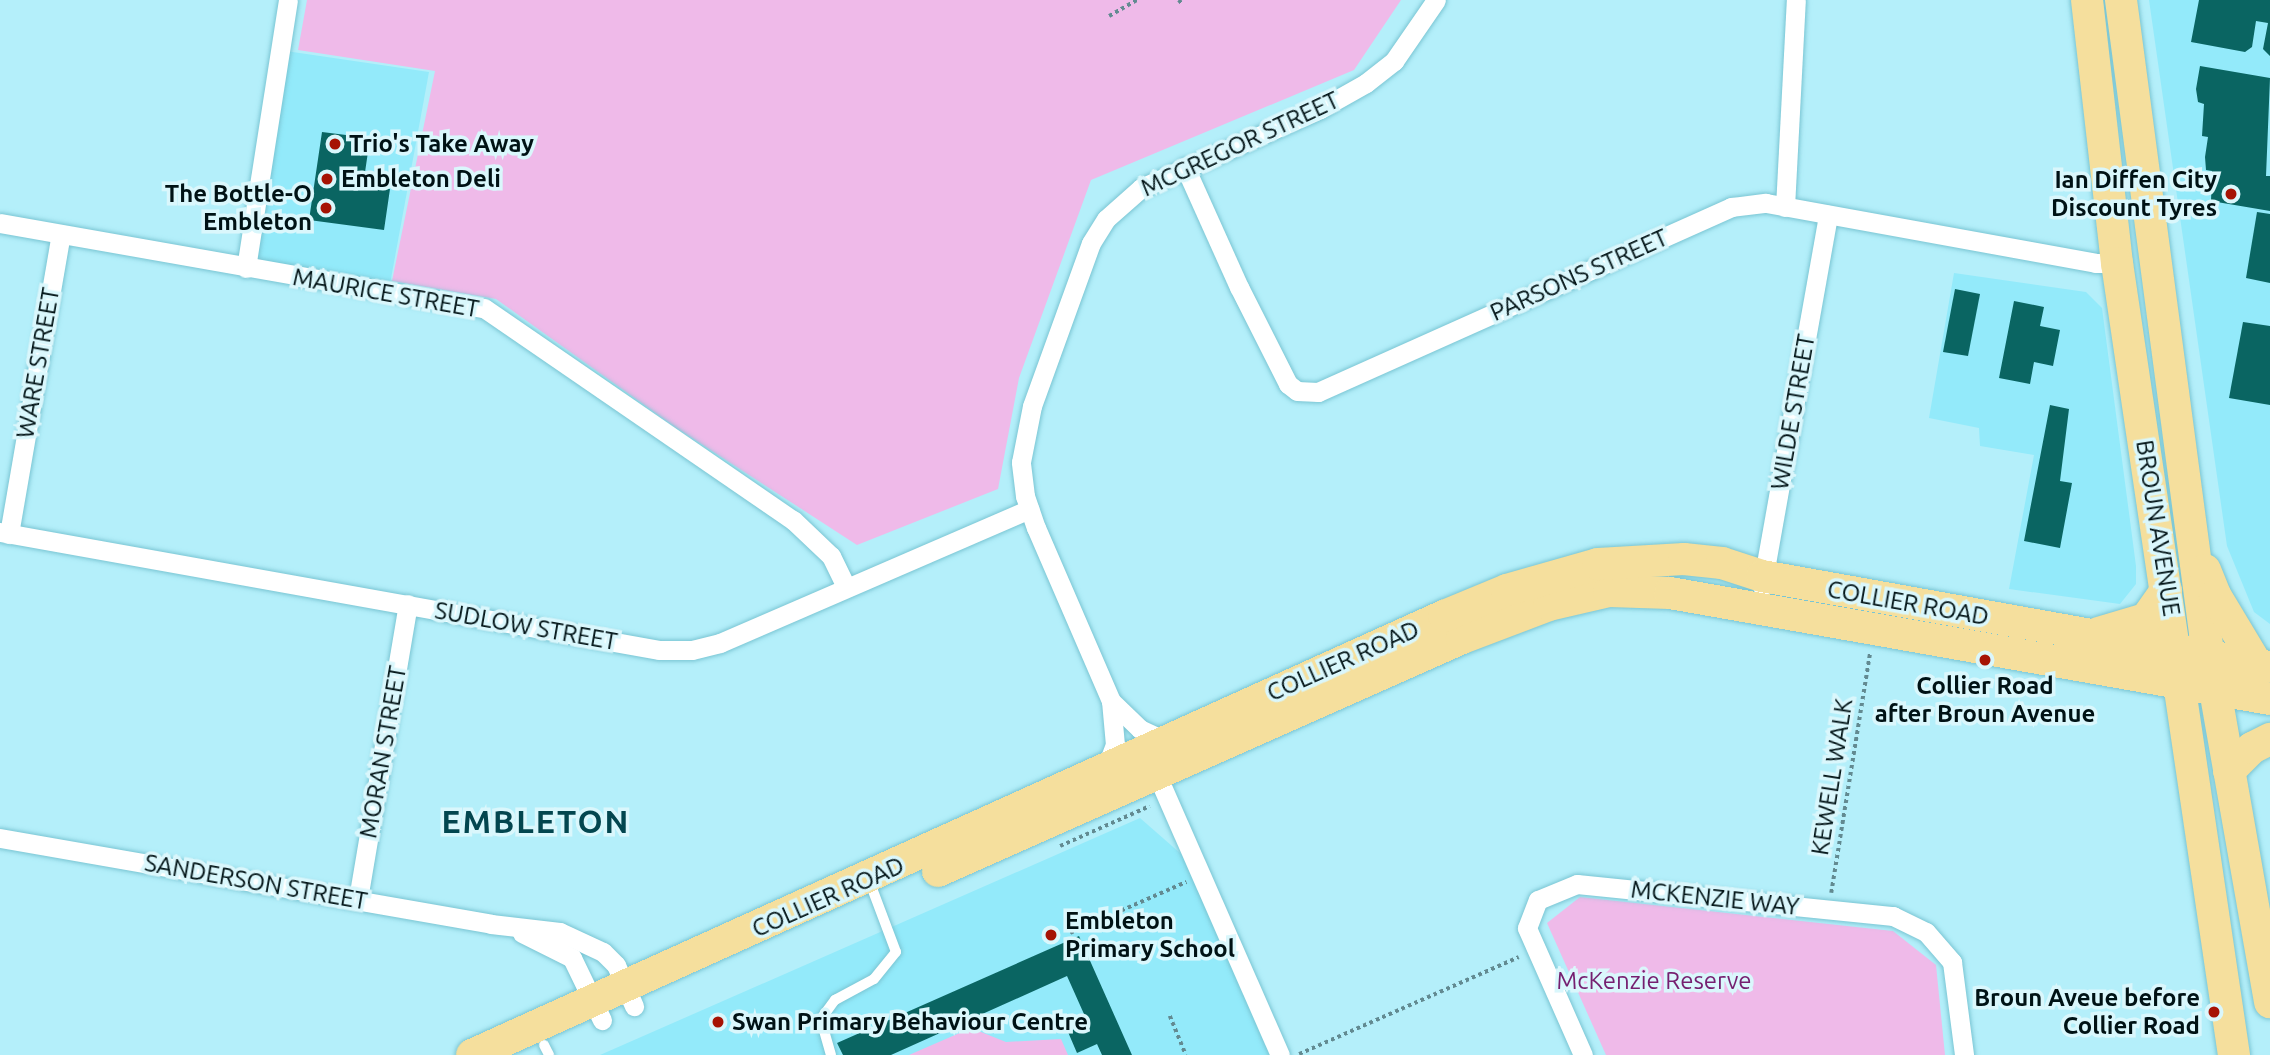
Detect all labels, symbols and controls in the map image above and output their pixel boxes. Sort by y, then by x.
street label: MCGREGOR STREET [1136,85,1344,203]
place label: Trio's Take Away [349,130,534,158]
marker: Trio's Take Away [327,136,343,152]
place label: Embleton Deli [341,165,501,193]
place label: Ian Diffen City Discount Tyres [2051,166,2217,222]
marker: Embleton Deli [319,171,335,187]
place label: The Bottle-O Embleton [165,180,312,236]
marker: Ian Diffen City Discount Tyres [2223,186,2239,202]
marker: The Bottle-O Embleton [318,200,334,216]
street label: PARSONS STREET [1486,223,1672,327]
street label: MAURICE STREET [291,262,481,324]
street label: WARE STREET [11,285,65,441]
street label: WILDE STREET [1765,332,1821,492]
street label: BROUN AVENUE [2130,438,2186,618]
street label: COLLIER ROAD [1825,575,1991,631]
street label: SUDLOW STREET [433,596,619,656]
street label: COLLIER ROAD [1262,615,1424,707]
marker: Collier Road after Broun Avenue [1977,652,1993,668]
street label: MORAN STREET [354,664,412,840]
place label: Collier Road after Broun Avenue [1875,672,2095,728]
street label: KEWELL WALK [1805,697,1859,857]
district label: EMBLETON [443,802,629,840]
street label: SANDERSON STREET [142,848,370,916]
street label: COLLIER ROAD [747,851,909,943]
street label: MCKENZIE WAY [1629,875,1801,921]
place label: Embleton Primary School [1065,907,1235,963]
marker: Embleton Primary School [1043,927,1059,943]
park label: McKenzie Reserve [1556,967,1752,995]
place label: Broun Aveue before Collier Road [1974,984,2200,1040]
marker: Broun Aveue before Collier Road [2206,1004,2222,1020]
place label: Swan Primary Behaviour Centre [732,1008,1088,1036]
marker: Swan Primary Behaviour Centre [710,1014,726,1030]

